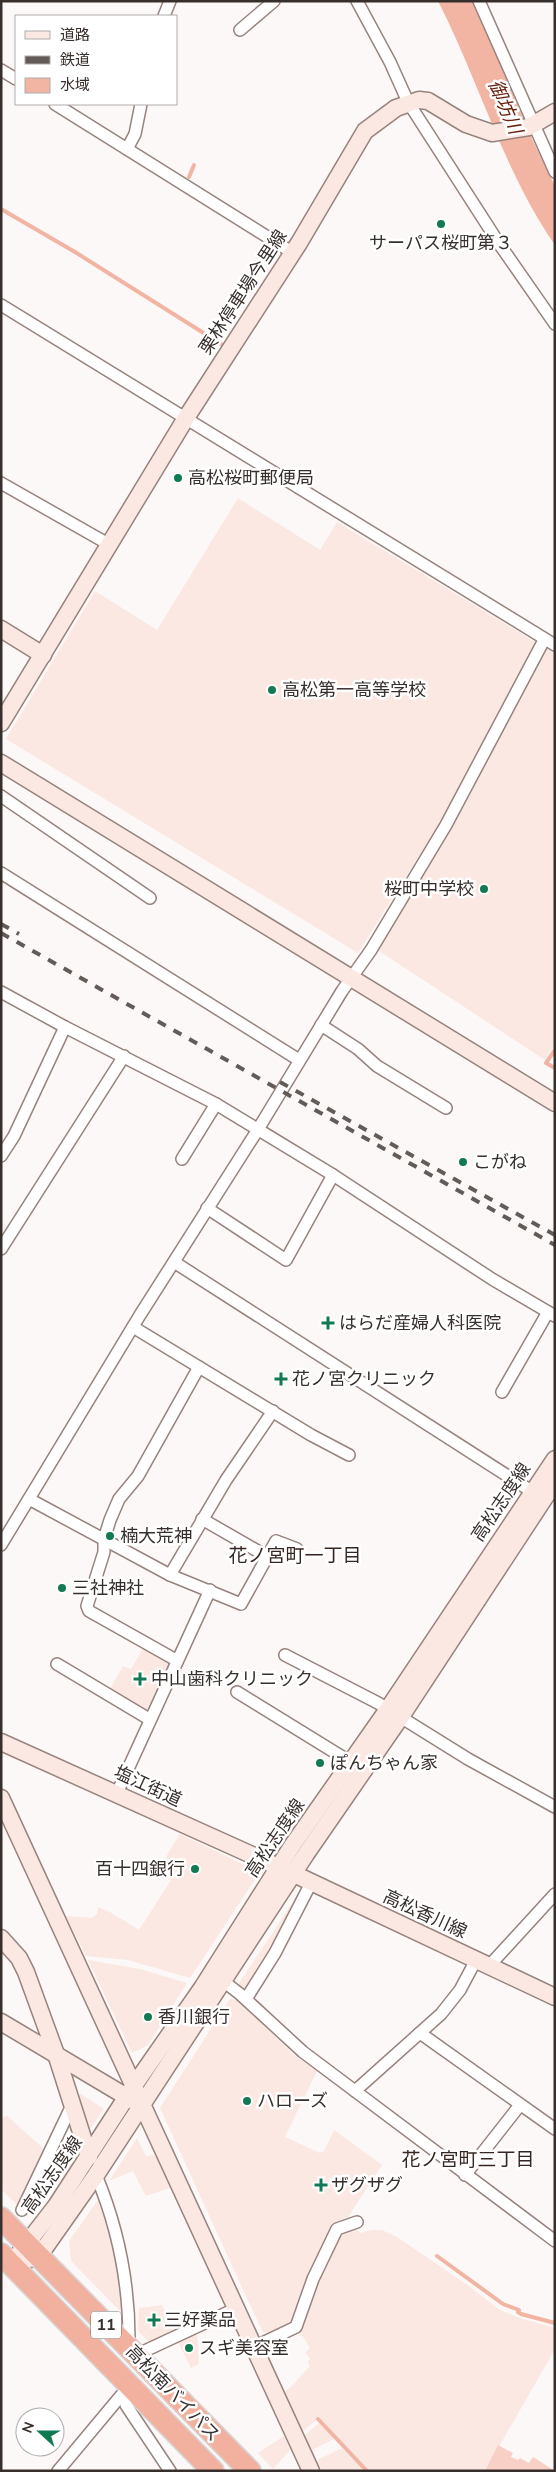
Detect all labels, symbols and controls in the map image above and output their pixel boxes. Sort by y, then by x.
legend [15,15,178,105]
text: 道路 [60,25,90,45]
text: 鉄道 [60,50,90,70]
text: 水域 [60,75,90,95]
water label: 御坊川 [482,76,529,140]
marker: サーパス桜町第３ [435,218,447,230]
street label: 栗林停車場今里線 [194,225,292,359]
place label: サーパス桜町第３ [369,231,513,255]
place label: 高松桜町郵便局 [188,466,314,490]
marker: 高松桜町郵便局 [172,472,184,484]
place label: 高松第一高等学校 [282,678,426,702]
marker: 高松第一高等学校 [266,684,278,696]
place label: 桜町中学校 [384,877,474,901]
marker: 桜町中学校 [478,883,490,895]
place label: こがね [473,1150,527,1174]
marker: こがね [457,1156,469,1168]
place label: はらだ産婦人科医院 [339,1311,501,1335]
marker: はらだ産婦人科医院 [321,1316,335,1330]
place label: 花ノ宮クリニック [292,1367,436,1391]
marker: 花ノ宮クリニック [274,1372,288,1386]
street label: 高松志度線 [466,1458,536,1546]
place label: 楠大荒神 [120,1524,192,1548]
marker: 楠大荒神 [104,1530,116,1542]
district label: 花ノ宮町一丁目 [228,1543,362,1569]
place label: 三社神社 [72,1576,144,1600]
marker: 三社神社 [56,1582,68,1594]
place label: 中山歯科クリニック [151,1667,313,1691]
marker: 中山歯科クリニック [133,1672,147,1686]
place label: ぽんちゃん家 [330,1751,438,1775]
marker: ぽんちゃん家 [314,1757,326,1769]
street label: 塩江街道 [110,1760,186,1812]
street label: 高松志度線 [240,1794,310,1882]
place label: 百十四銀行 [95,1857,185,1881]
marker: 百十四銀行 [189,1863,201,1875]
street label: 高松香川線 [379,1884,471,1944]
place label: 香川銀行 [158,2005,230,2029]
marker: 香川銀行 [142,2011,154,2023]
place label: ハローズ [257,2089,328,2113]
marker: ハローズ [241,2095,253,2107]
street label: 高松志度線 [16,2131,88,2219]
district label: 花ノ宮町三丁目 [401,2147,535,2173]
place label: ザグザグ [331,2173,403,2197]
marker: ザグザグ [315,2179,327,2191]
place label: 三好薬品 [164,2308,236,2332]
road number: 11 [91,2312,121,2338]
marker: 三好薬品 [148,2314,160,2326]
place label: スギ美容室 [199,2336,289,2360]
street label: 高松南バイパス [121,2339,225,2447]
marker: スギ美容室 [183,2342,195,2354]
north arrow [15,2407,65,2457]
text: N [18,2419,39,2436]

